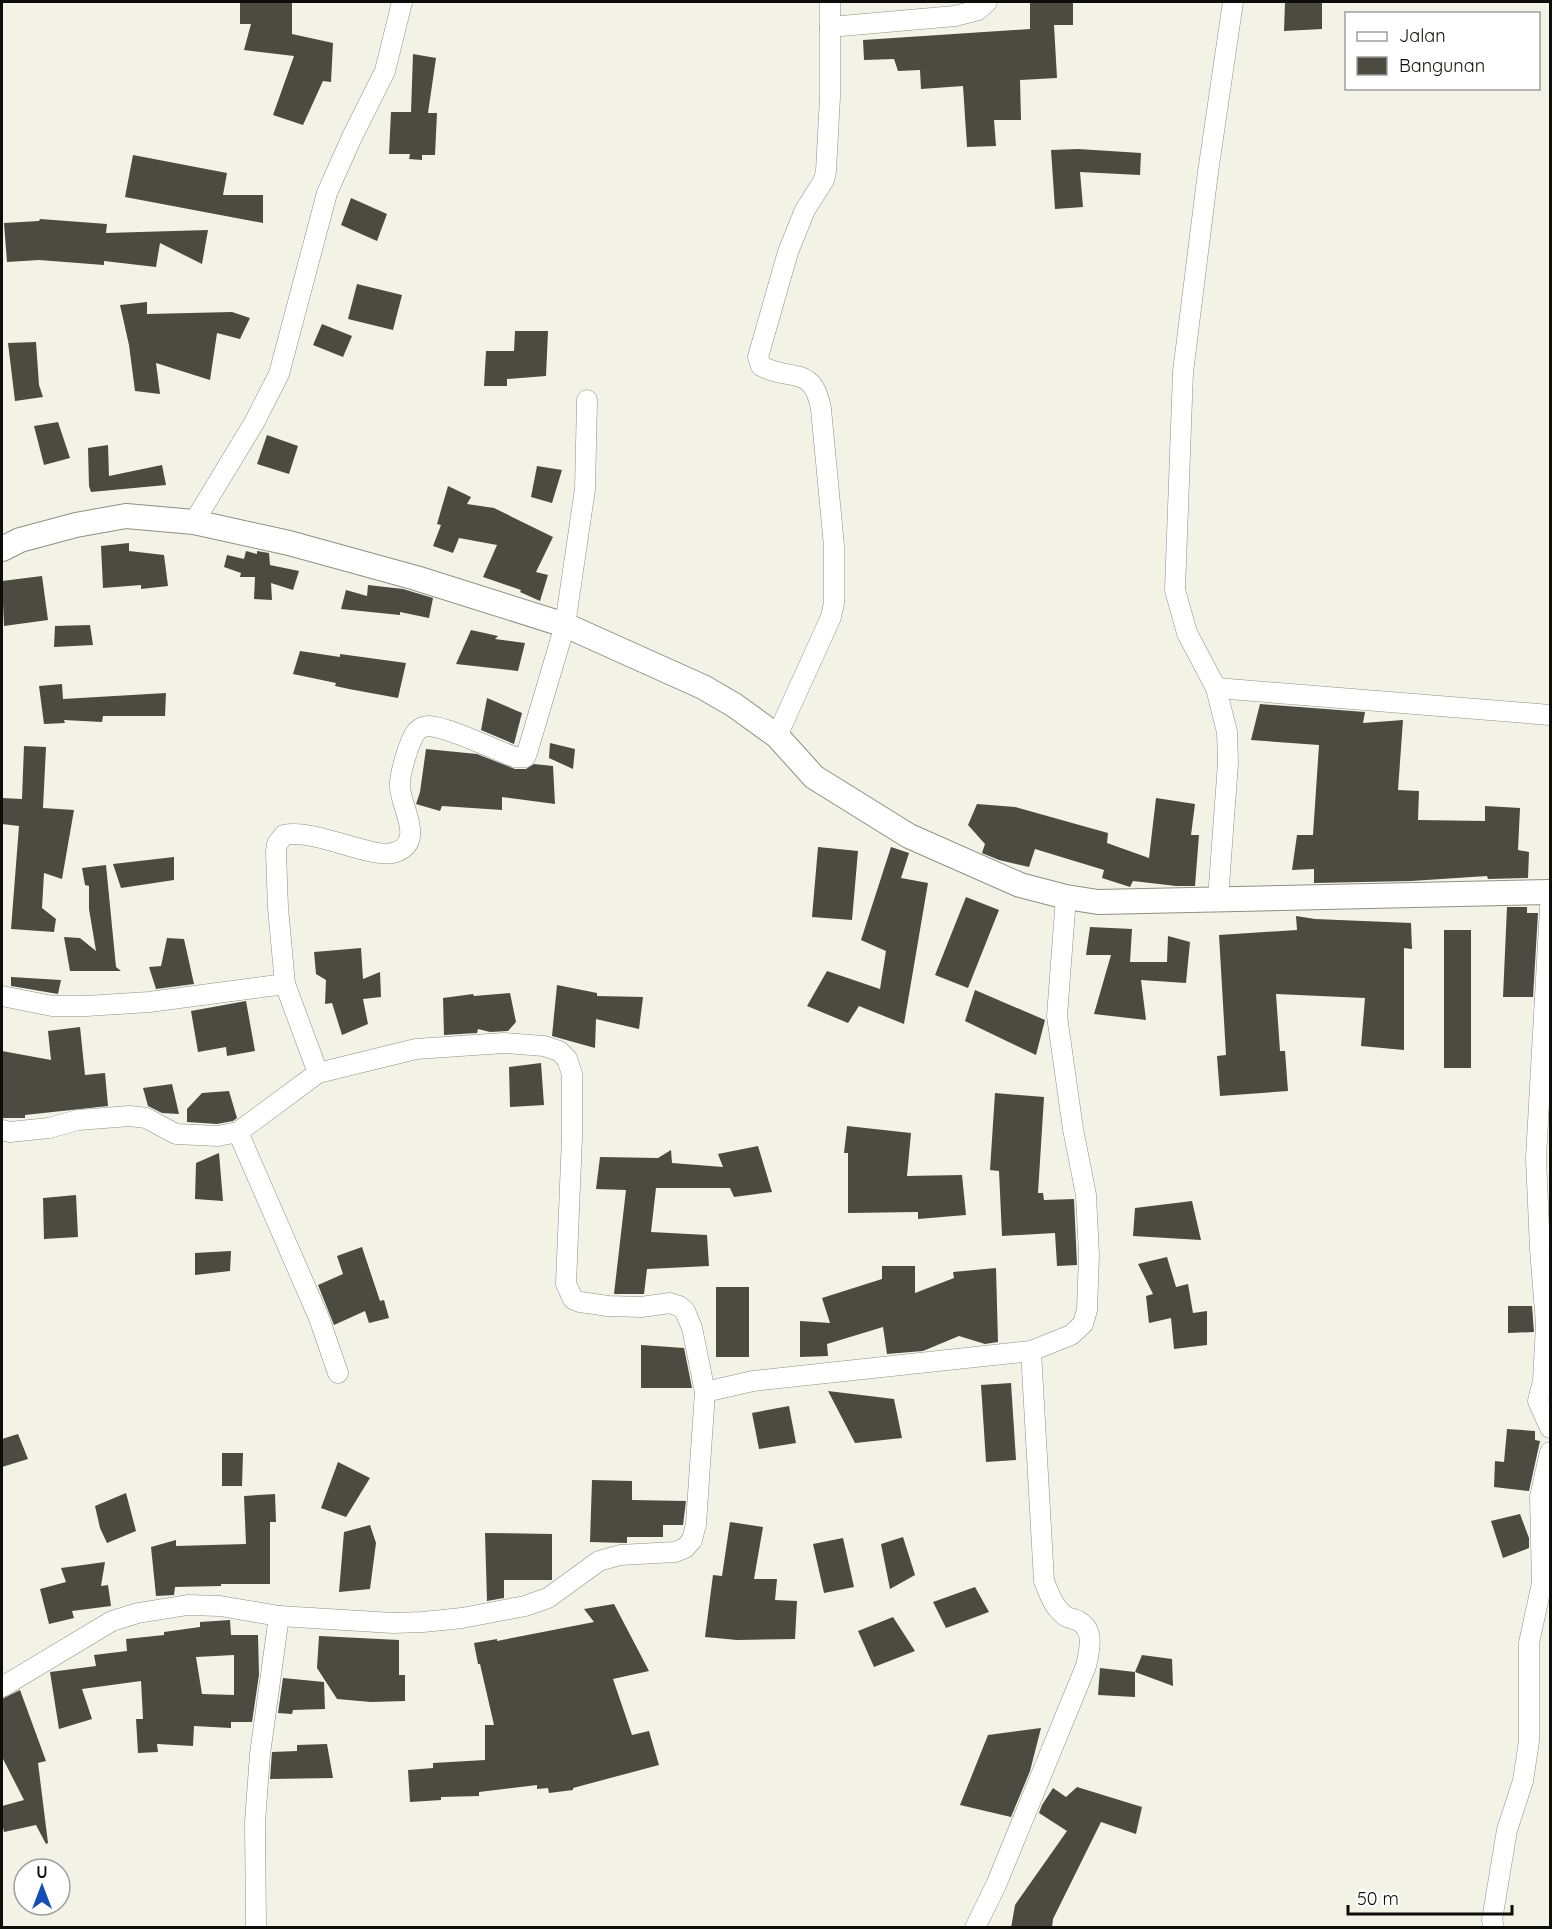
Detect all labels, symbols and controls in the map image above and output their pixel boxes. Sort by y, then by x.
legend [1345,12,1540,90]
text: Jalan [1399,24,1446,47]
text: Bangunan [1399,54,1485,77]
north arrow [12,1857,72,1917]
text: U [36,1862,48,1882]
scale bar [1348,1878,1512,1916]
text: 50 m [1357,1887,1399,1910]

